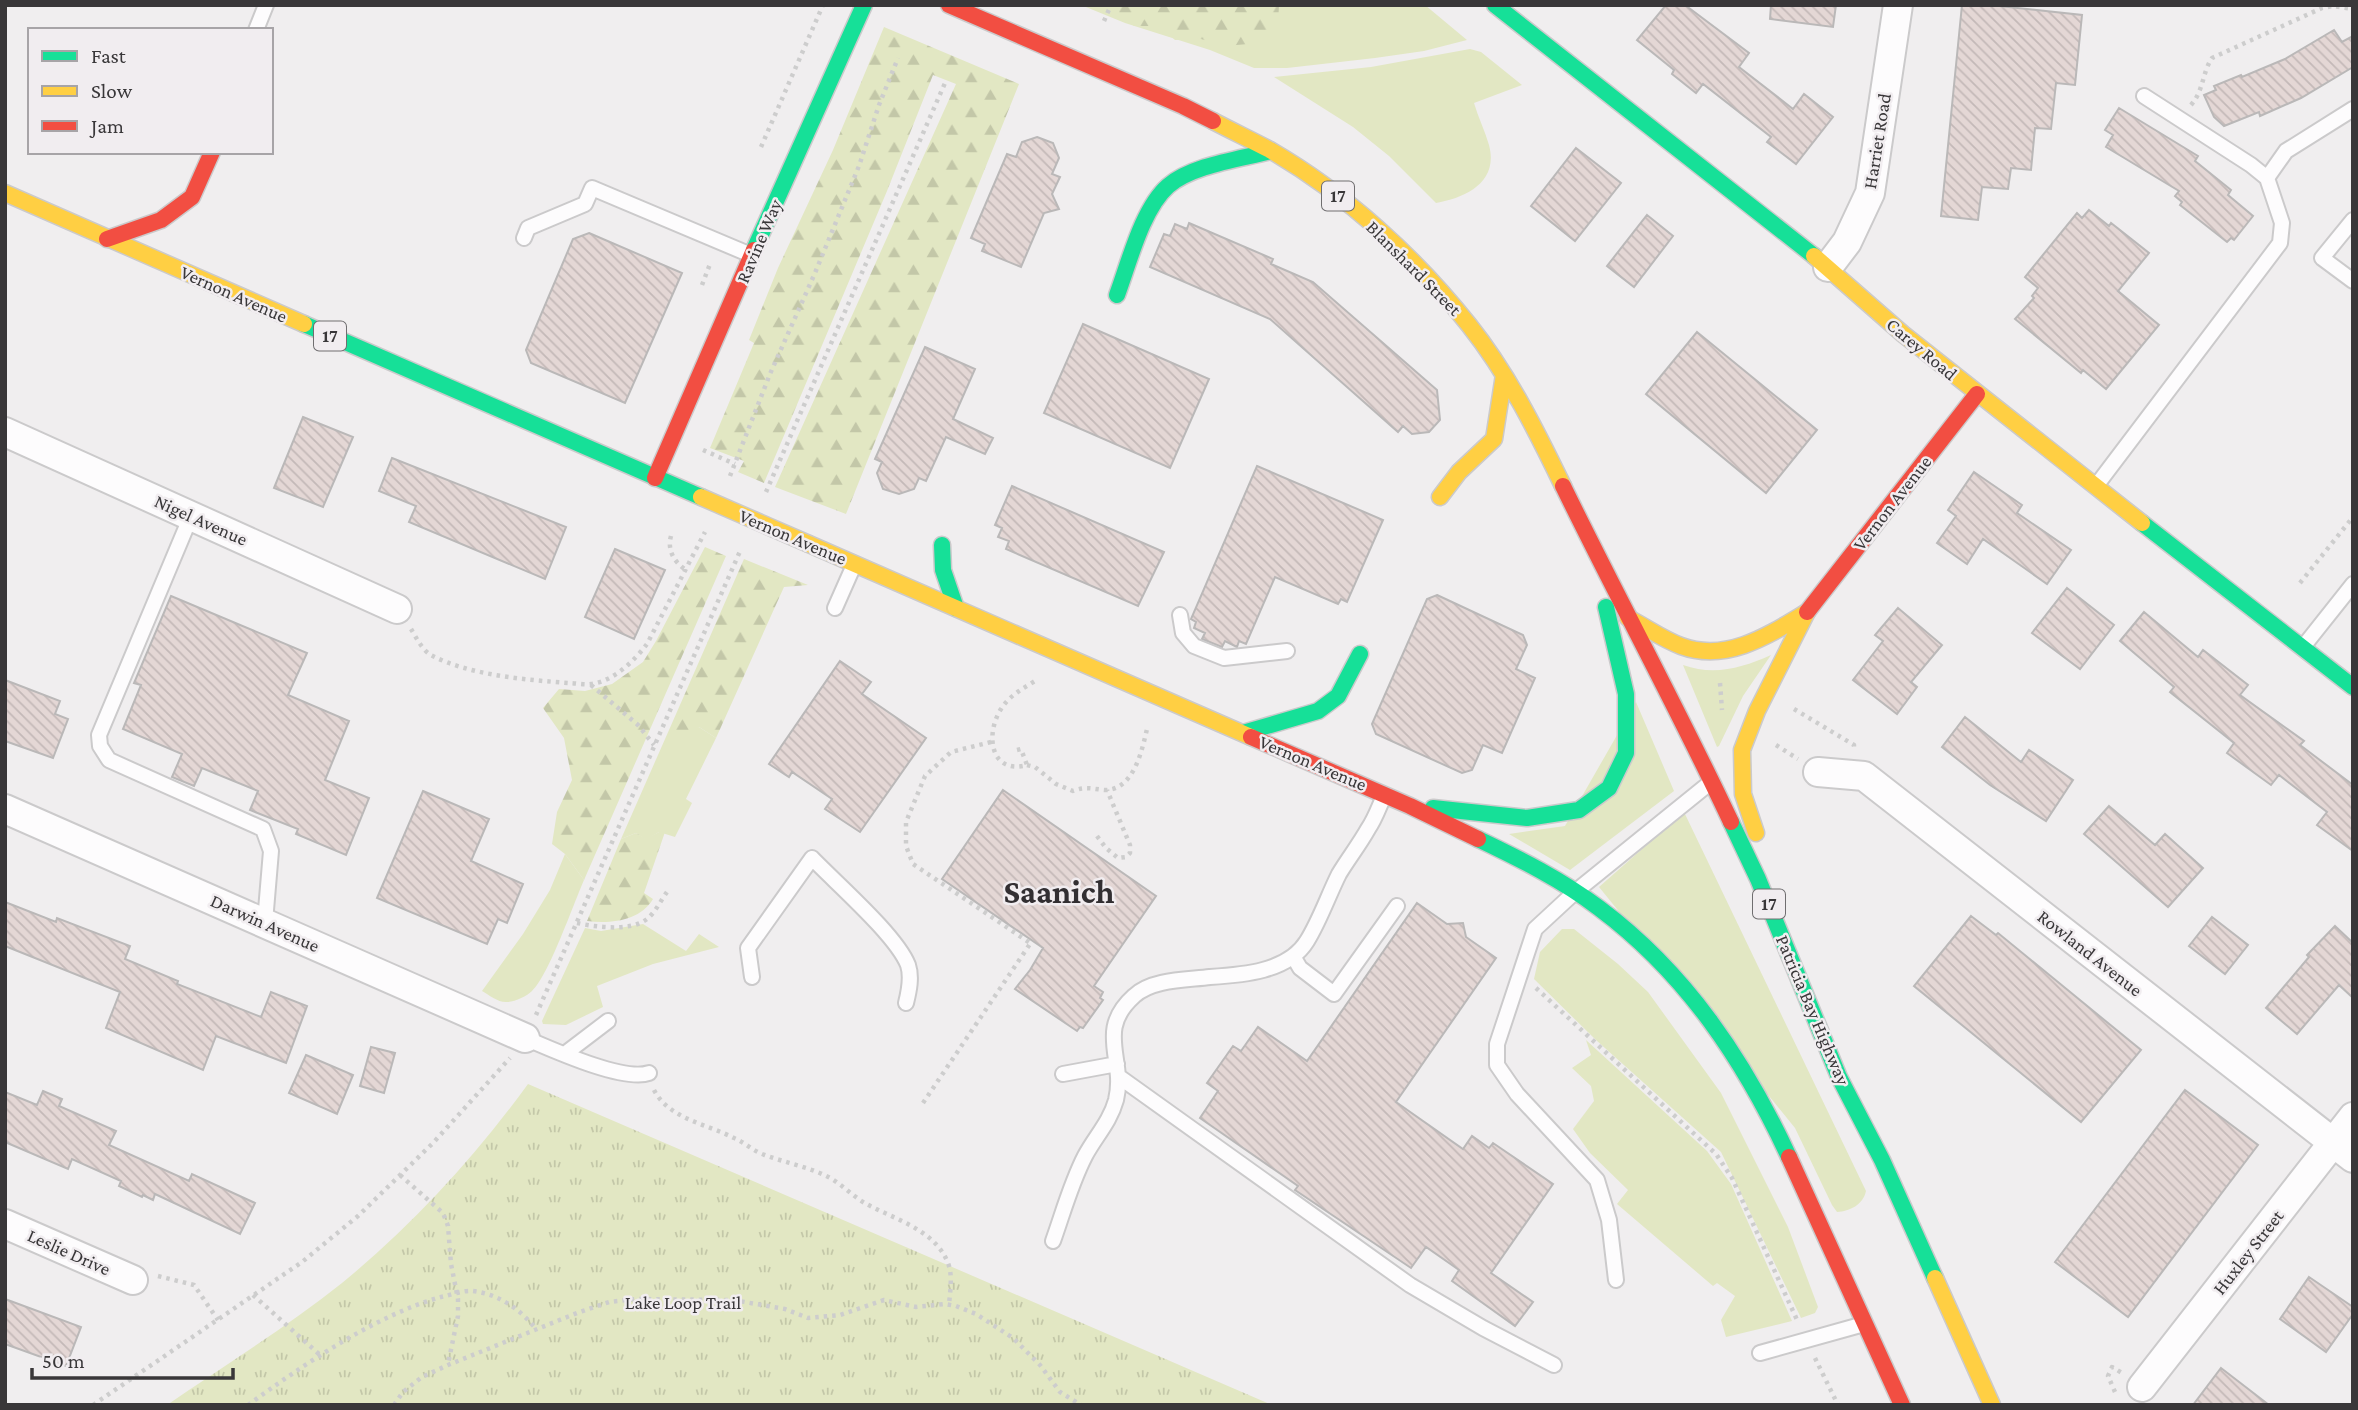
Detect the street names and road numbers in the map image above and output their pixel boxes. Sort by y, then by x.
street label: Harriet Road [1859,92,1895,190]
road number: 17 [1322,182,1354,210]
street label: Ravine Way [732,196,786,286]
street label: Blanshard Street [1362,216,1466,320]
street label: Vernon Avenue [177,261,291,327]
street label: Carey Road [1883,314,1961,384]
road number: 17 [314,322,346,350]
street label: Vernon Avenue [1848,451,1936,555]
street label: Nigel Avenue [151,490,251,550]
street label: Vernon Avenue [736,505,850,569]
street label: Vernon Avenue [1256,731,1370,795]
street label: Darwin Avenue [207,890,323,956]
road number: 17 [1753,890,1785,918]
street label: Rowland Avenue [2033,906,2147,1000]
street label: Patricia Bay Highway [1772,932,1854,1088]
street label: Huxley Street [2208,1205,2288,1298]
street label: Leslie Drive [24,1224,114,1280]
street label: Lake Loop Trail [625,1292,741,1313]

